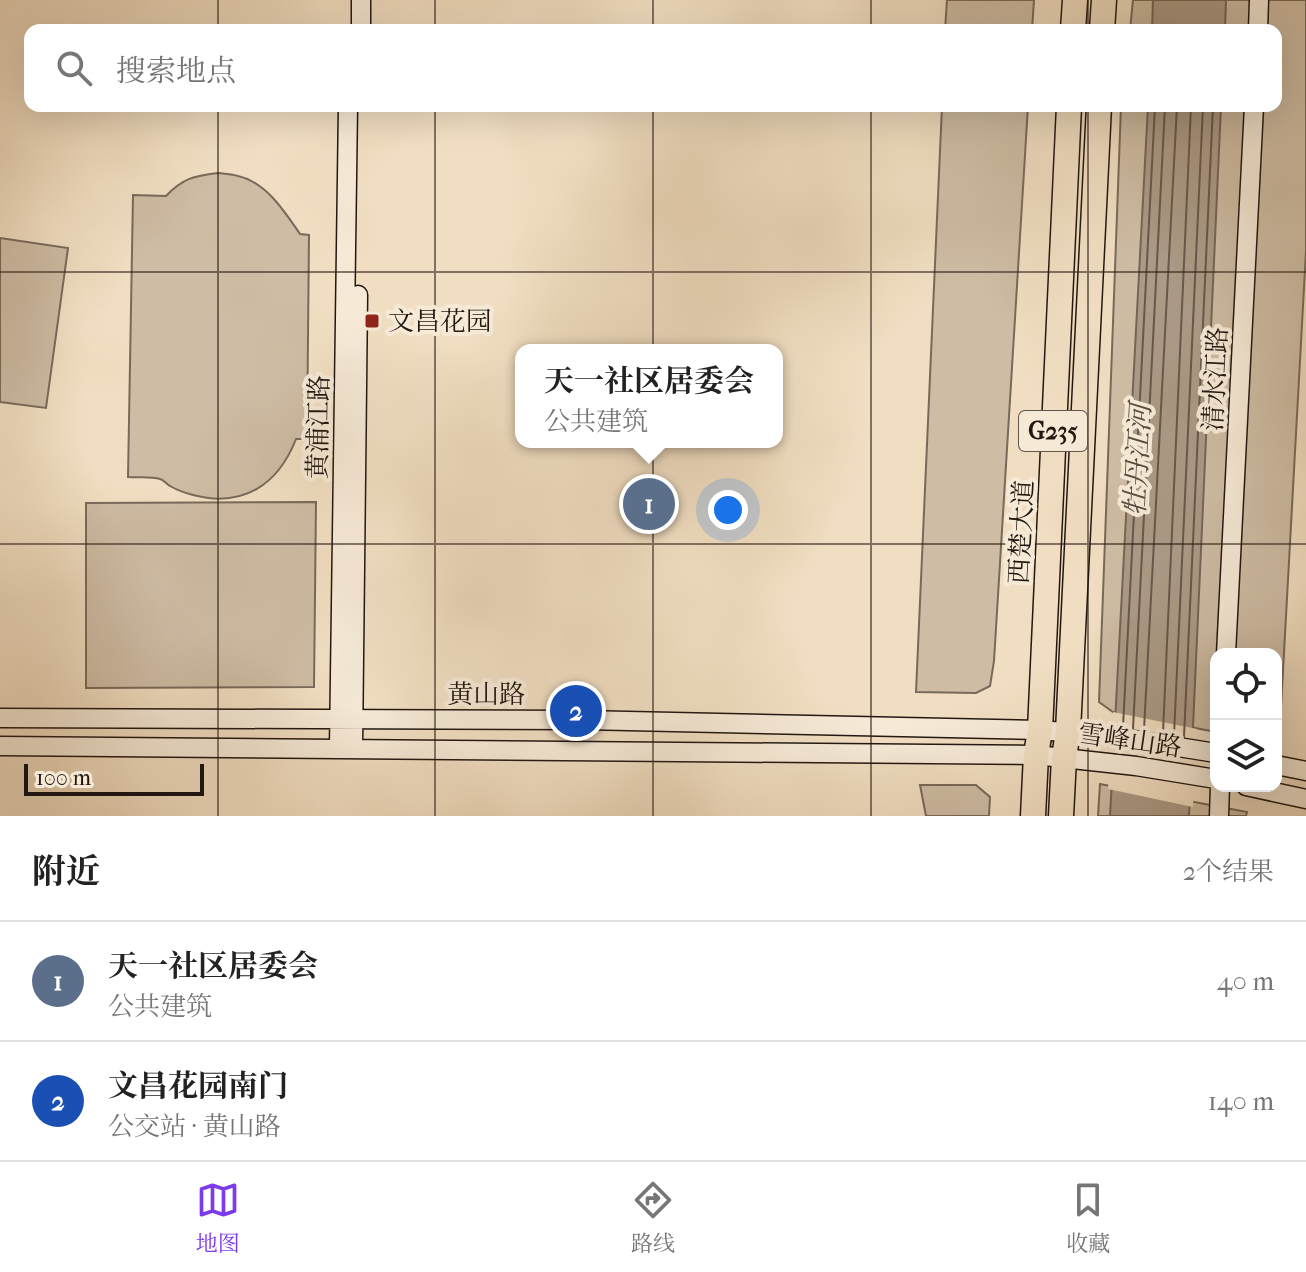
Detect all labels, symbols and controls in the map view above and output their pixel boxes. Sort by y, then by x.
search box [24,24,1282,112]
icon: search [52,46,96,90]
text: 搜索地点 [116,54,236,89]
place label: 文昌花园 [388,306,492,337]
marker: 文昌花园 [363,312,381,330]
street label: 清水江路 [1197,326,1234,432]
popup [515,344,783,448]
text: 天一社区居委会 [544,364,754,399]
street label: 黄浦江路 [302,375,335,479]
water label: 牡丹江河 [1118,398,1157,517]
text: 公共建筑 [544,406,648,437]
road number: G235 [1019,411,1087,451]
pin: 1 [623,474,675,534]
street label: 西楚大道 [1003,479,1040,585]
your location [708,490,748,530]
map controls [1210,648,1282,792]
button: locate [1210,648,1282,720]
street label: 黄山路 [447,679,525,710]
pin: 2 [550,681,602,741]
street label: 雪峰山路 [1076,718,1184,763]
button: layers [1210,720,1282,792]
scale bar [24,760,204,796]
text: 100 m [36,765,91,791]
text: 附近 [32,852,100,892]
text: 2个结果 [1183,856,1274,887]
text: 天一社区居委会 [108,949,318,984]
text: 1 [53,966,63,997]
text: 40 m [1217,966,1274,997]
text: 公共建筑 [108,991,212,1022]
text: 文昌花园南门 [108,1069,288,1104]
text: 2 [51,1086,65,1117]
text: 140 m [1208,1086,1274,1117]
text: 公交站 · 黄山路 [108,1111,280,1142]
tab: 地图 [196,1178,240,1257]
tab: 路线 [631,1178,675,1257]
tab: 收藏 [1066,1178,1110,1257]

